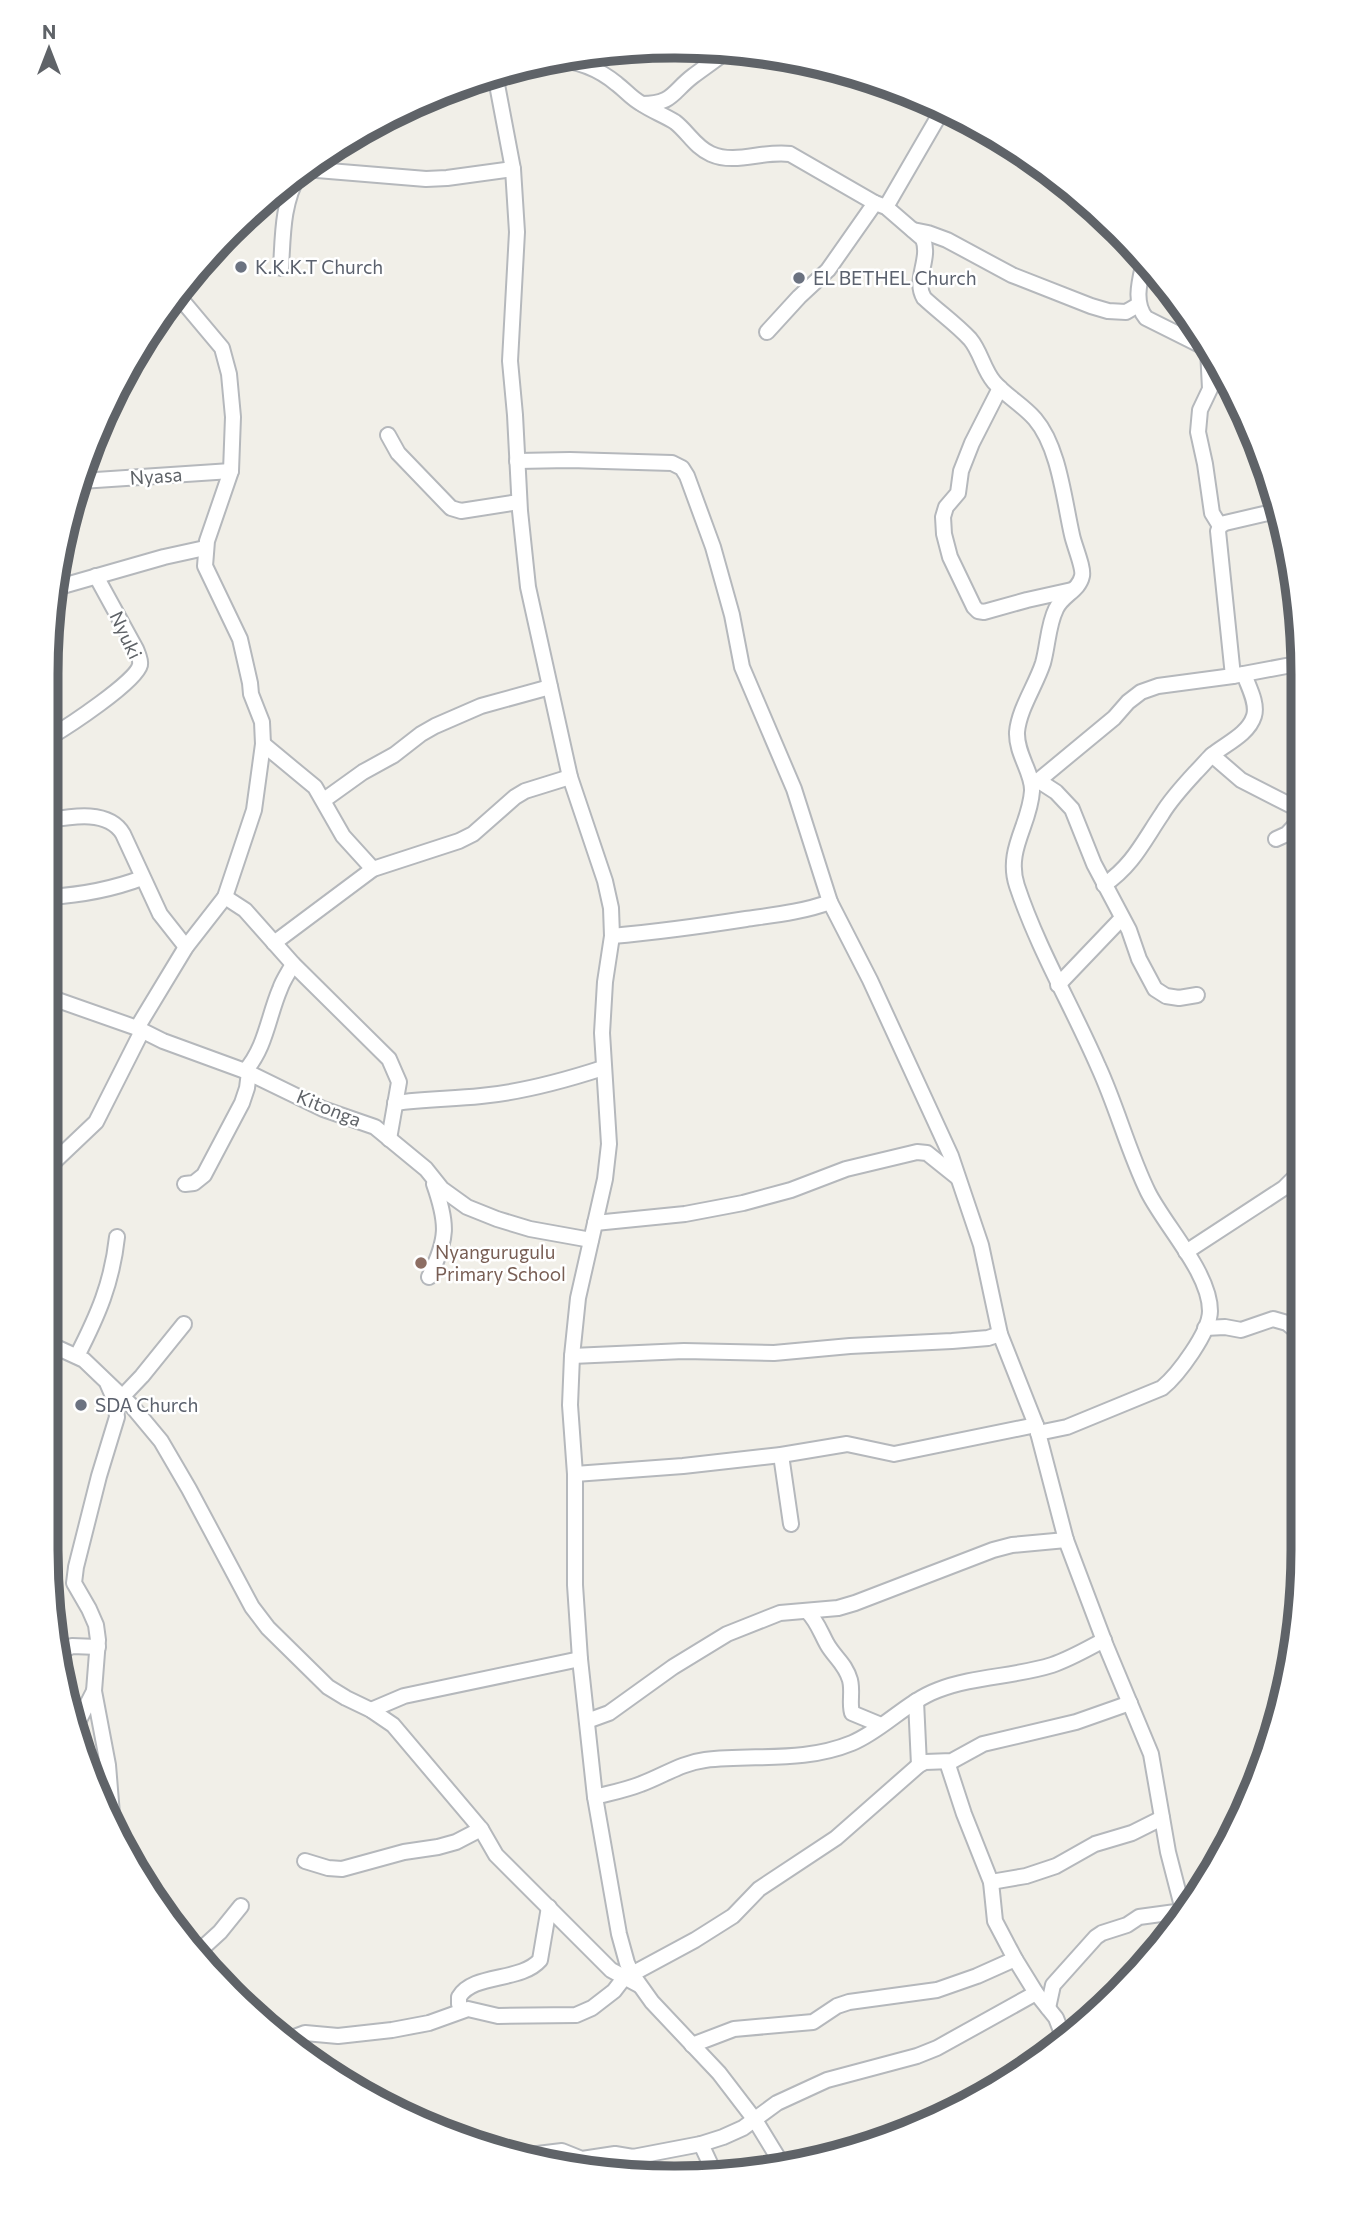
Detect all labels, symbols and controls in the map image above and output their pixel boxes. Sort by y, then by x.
north arrow [14,14,84,84]
text: N [42,20,56,43]
place label: K.K.K.T Church [255,255,383,278]
marker: K.K.K.T Church [233,259,249,275]
place label: EL BETHEL Church [813,266,977,289]
marker: EL BETHEL Church [791,270,807,286]
street label: Nyasa [129,462,183,489]
street label: Nyuki [105,607,147,662]
street label: Kitonga [294,1084,365,1131]
place label: Nyangurugulu Primary School [435,1240,566,1285]
marker: Nyangurugulu Primary School [413,1255,429,1271]
place label: SDA Church [95,1393,198,1416]
marker: SDA Church [73,1397,89,1413]

